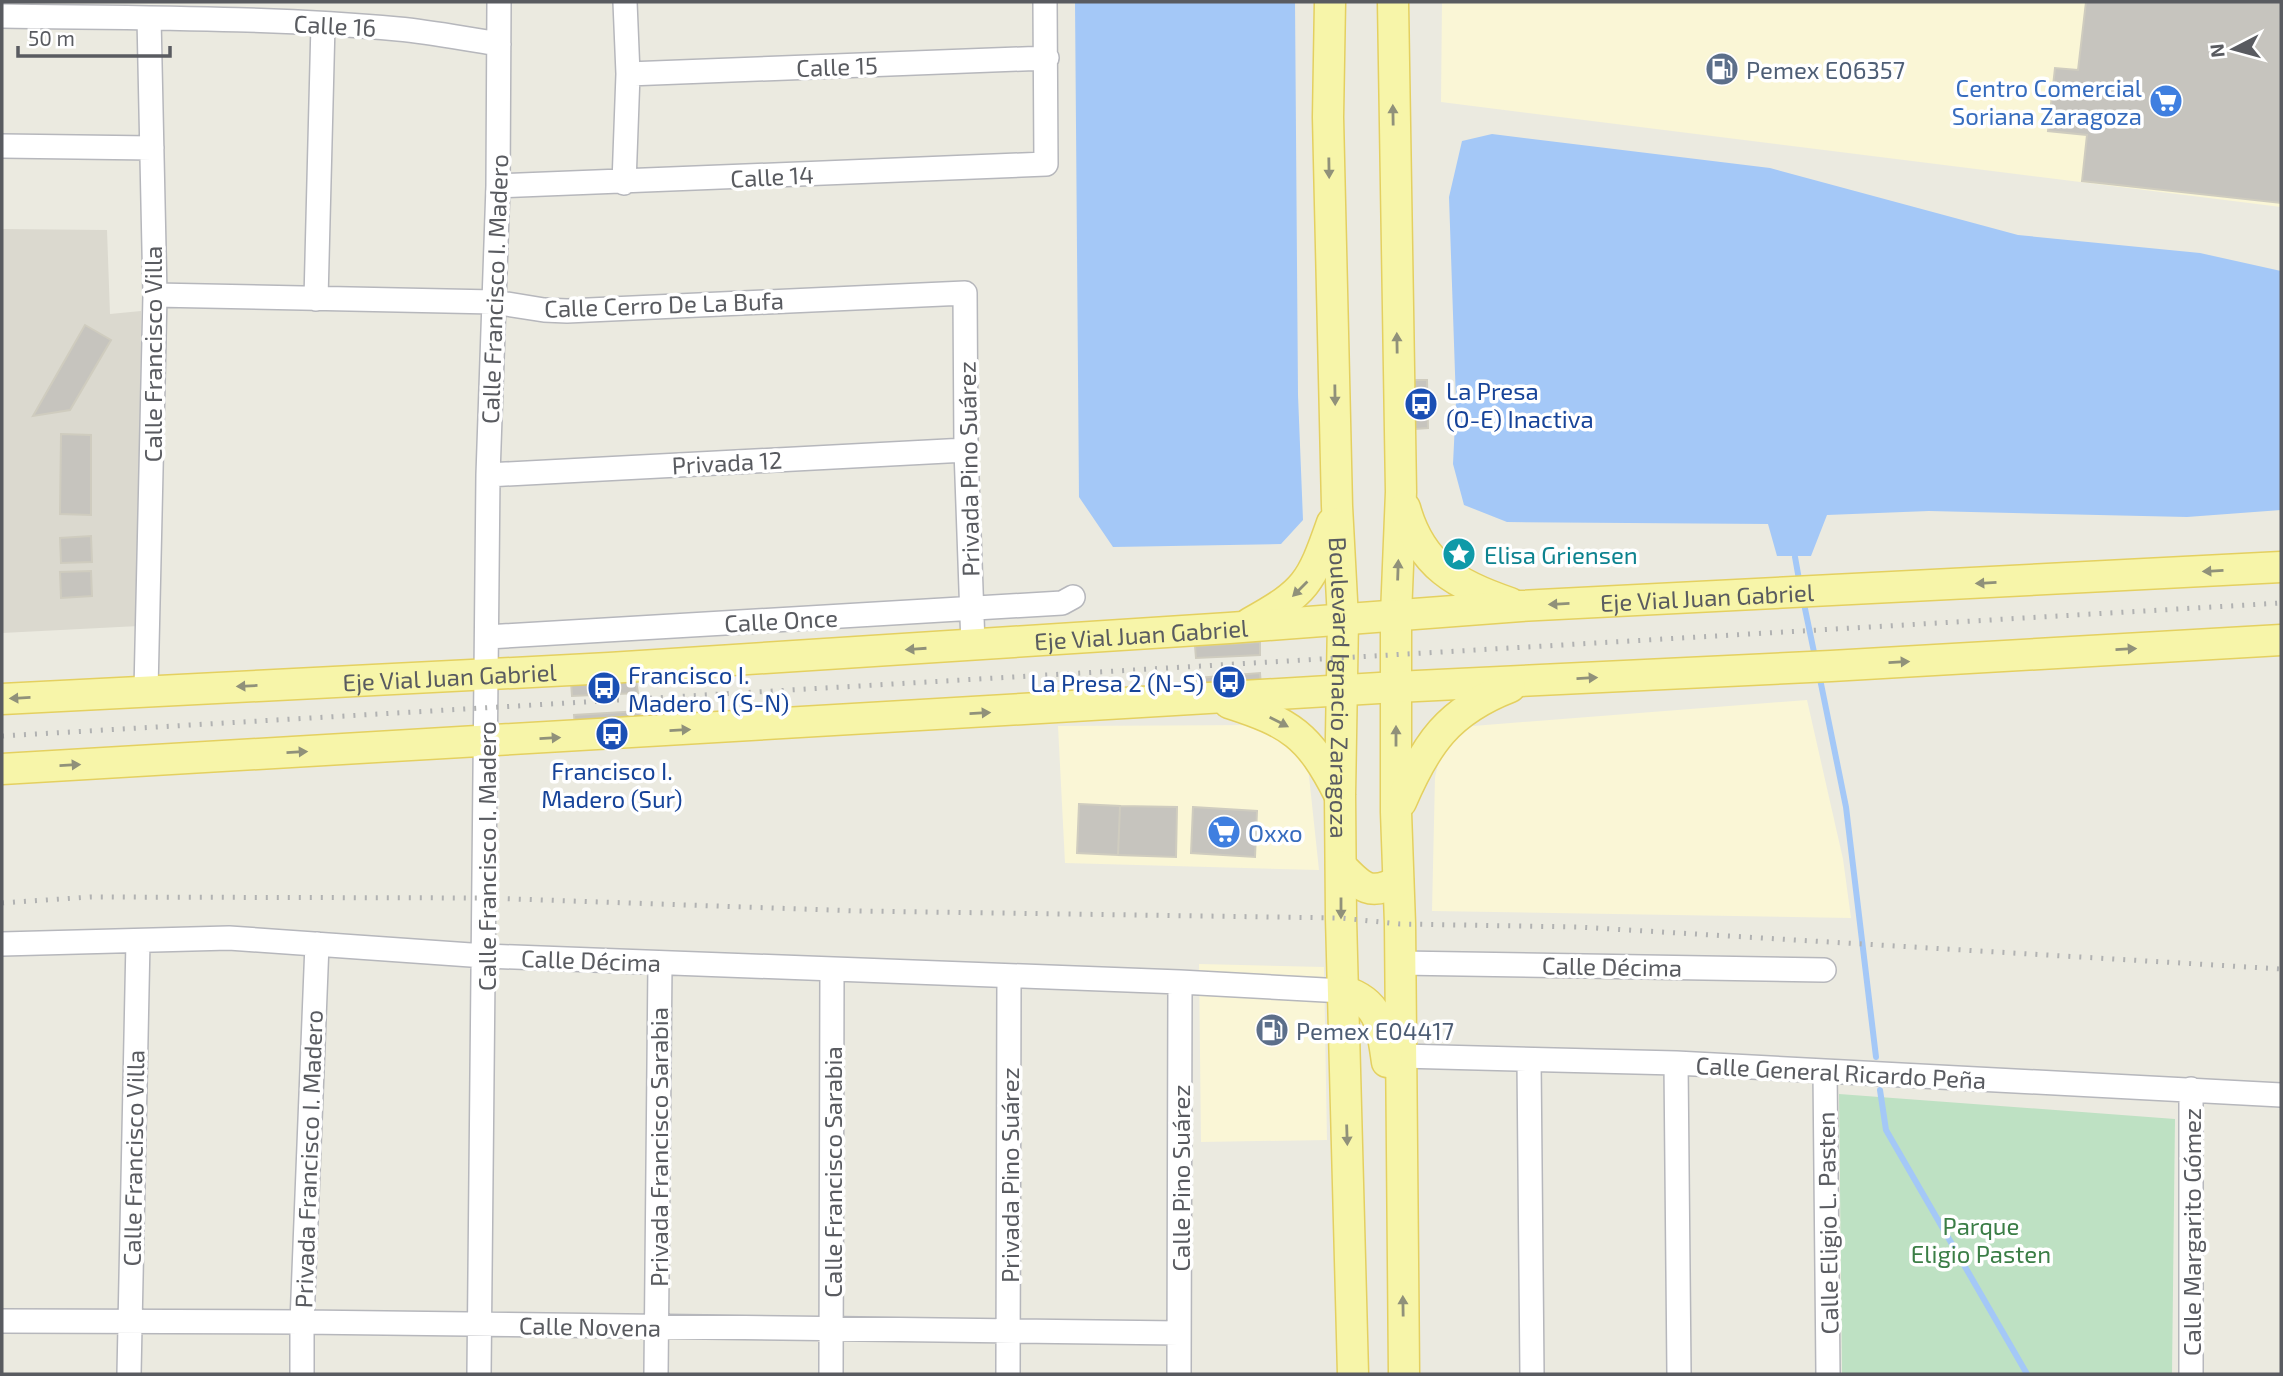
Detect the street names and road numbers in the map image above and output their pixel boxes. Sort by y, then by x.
street label: Calle 16 [293,8,377,42]
street label: Calle 15 [796,50,878,82]
street label: Calle Francisco I. Madero [475,154,513,424]
street label: Calle 14 [729,159,815,193]
street label: Calle Francisco Villa [138,246,167,462]
street label: Calle Cerro De La Bufa [544,285,784,323]
street label: Privada Pino Suárez [952,361,984,577]
street label: Privada 12 [671,445,783,479]
street label: Boulevard Ignacio Zaragoza [1324,536,1358,839]
street label: Eje Vial Juan Gabriel [1599,576,1815,616]
street label: Calle Once [723,603,839,637]
street label: Eje Vial Juan Gabriel [1033,612,1249,655]
street label: Eje Vial Juan Gabriel [342,656,557,696]
street label: Calle Francisco I. Madero [472,721,501,991]
street label: Calle Décima [520,943,662,977]
street label: Calle Décima [1542,950,1682,982]
street label: Privada Francisco Sarabia [644,1007,673,1287]
street label: Privada Francisco I. Madero [288,1009,328,1309]
street label: Calle Francisco Sarabia [818,1046,847,1298]
street label: Calle Francisco Villa [117,1050,149,1266]
street label: Calle General Ricardo Peña [1695,1050,1987,1094]
street label: Privada Pino Suárez [995,1067,1024,1283]
street label: Calle Pino Suárez [1166,1084,1195,1272]
street label: Calle Margarito Gómez [2177,1108,2206,1356]
street label: Calle Eligio L. Pasten [1811,1111,1843,1335]
street label: Calle Novena [519,1310,661,1342]

